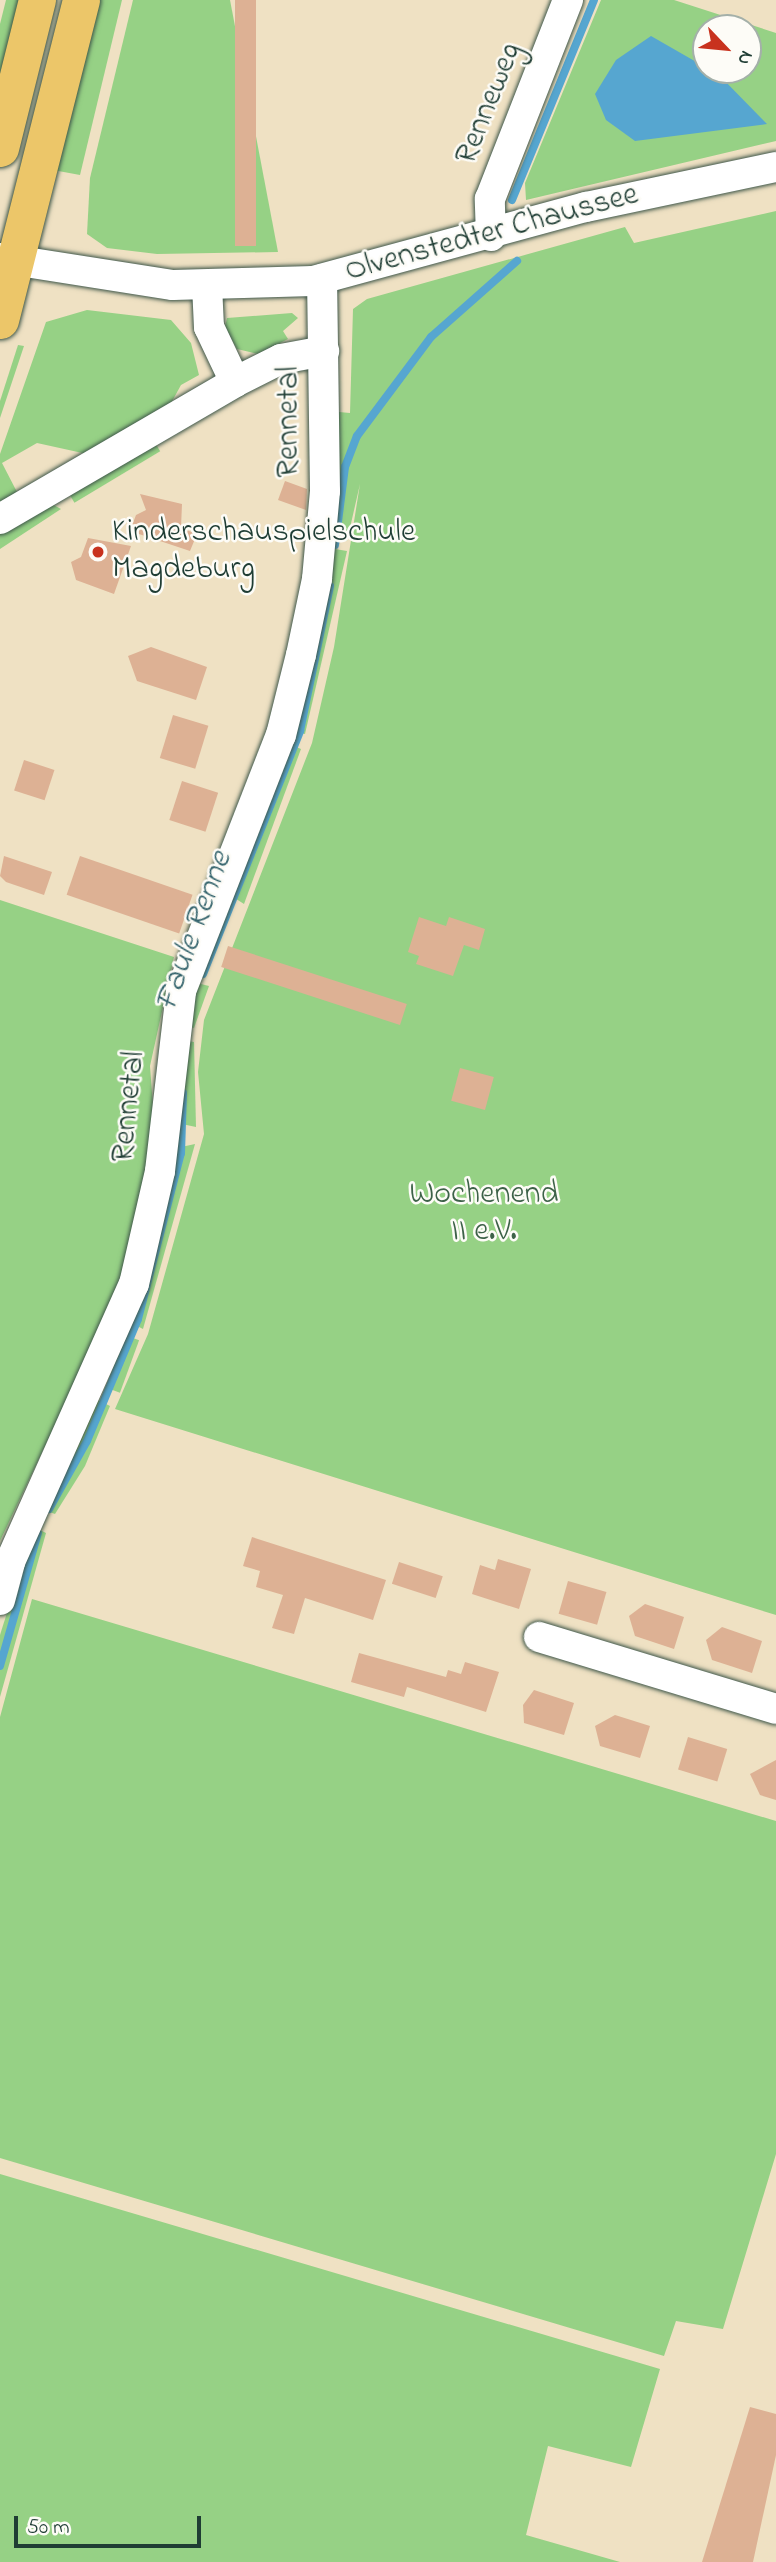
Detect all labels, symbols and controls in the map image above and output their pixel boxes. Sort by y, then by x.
north arrow [692,14,762,84]
street label: Renneweg [448,38,532,170]
text: N [730,46,759,69]
street label: Olvenstedter Chaussee [341,176,643,292]
street label: Rennetal [271,366,309,478]
place label: Kinderschauspielschule Magdeburg [112,515,415,590]
marker: Kinderschauspielschule Magdeburg [90,544,106,560]
water label: Faule Renne [148,847,242,1017]
street label: Rennetal [105,1050,155,1164]
park label: Wochenend II e.V. [409,1177,559,1252]
scale bar [18,2502,205,2546]
text: 50 m [27,2513,70,2543]

